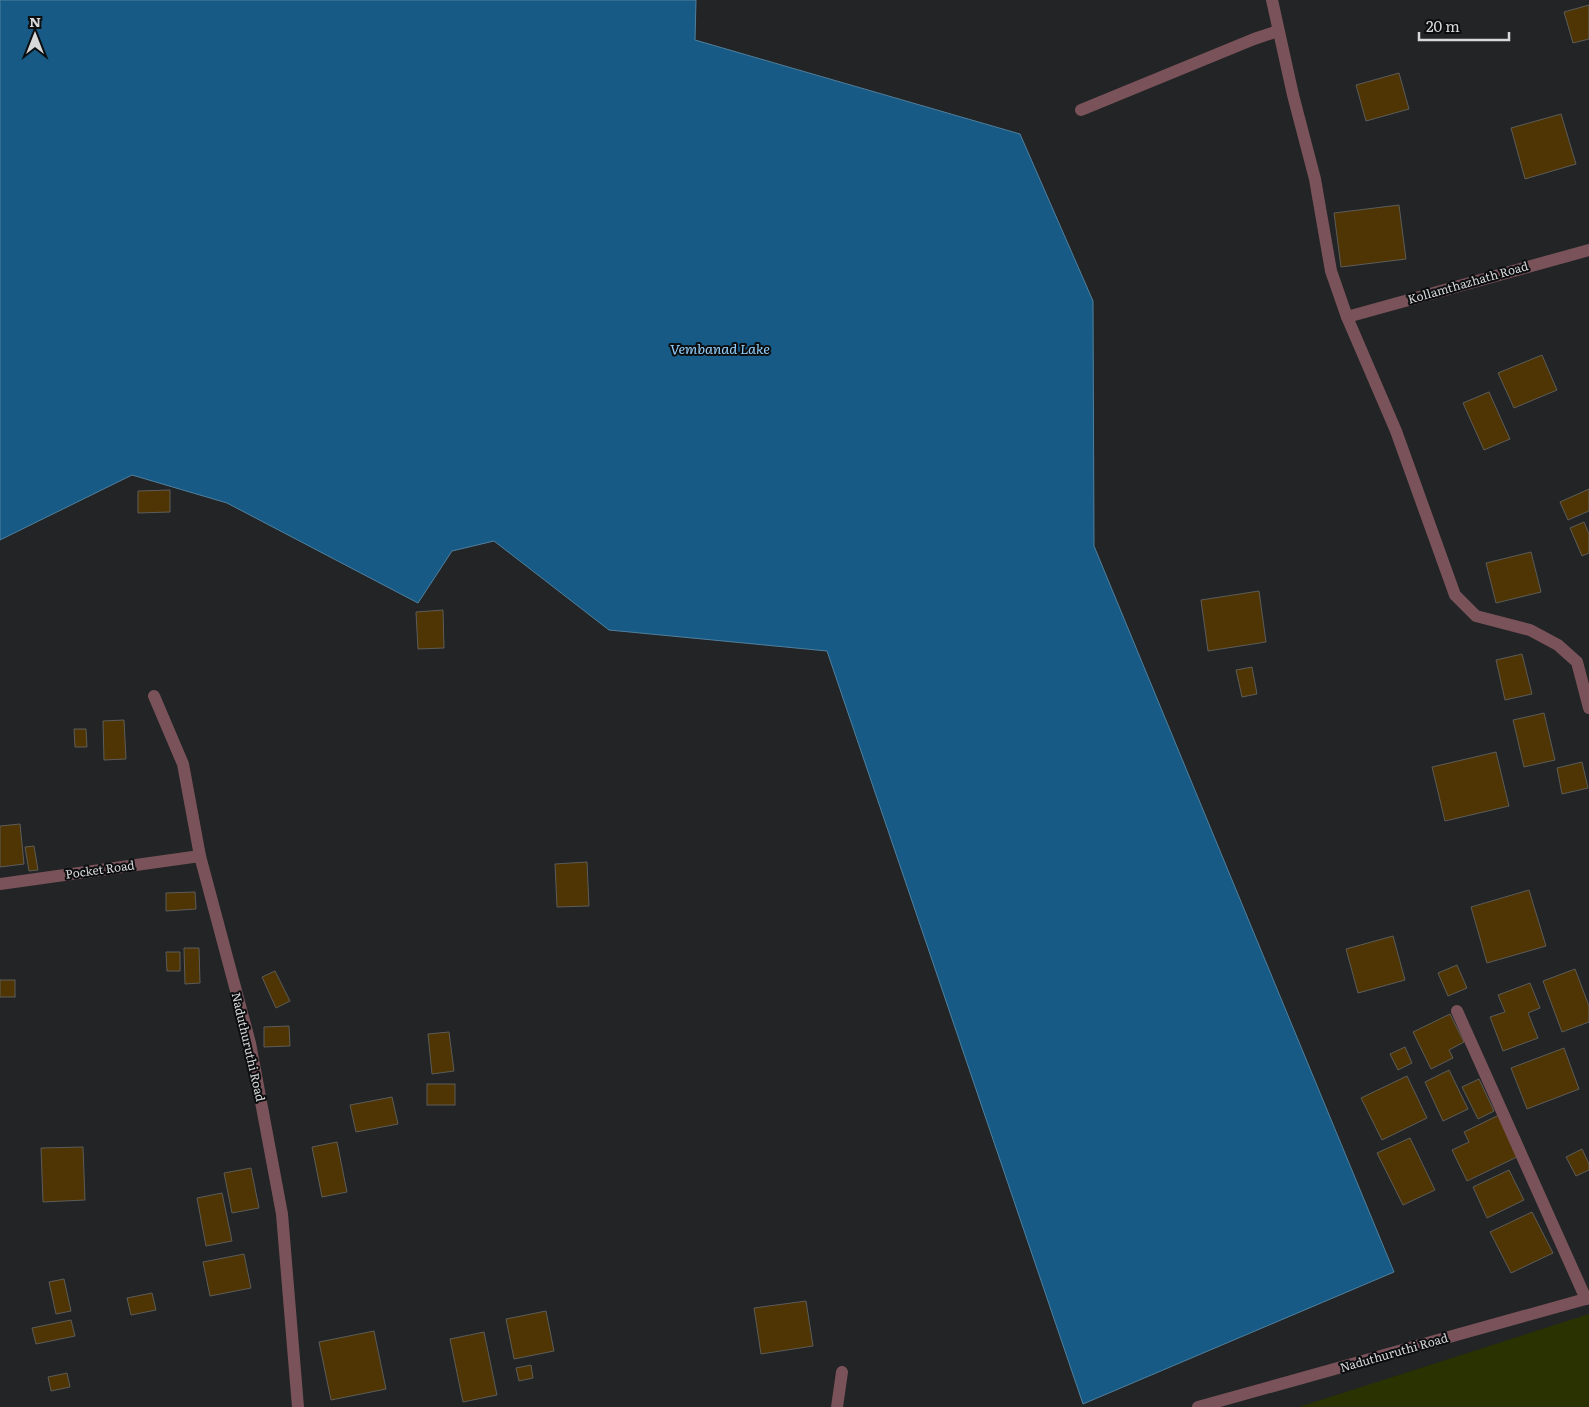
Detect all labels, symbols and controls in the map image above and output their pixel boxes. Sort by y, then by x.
north arrow [10,10,60,60]
scale bar [1419,10,1509,42]
text: N [29,11,41,31]
text: 20 m [1426,14,1460,37]
street label: Kollamthazhath Road [1405,256,1531,308]
water label: Vembanad Lake [670,338,770,358]
street label: Pocket Road [64,855,136,883]
street label: Naduthuruthi Road [228,990,270,1104]
street label: Naduthuruthi Road [1338,1328,1450,1376]

